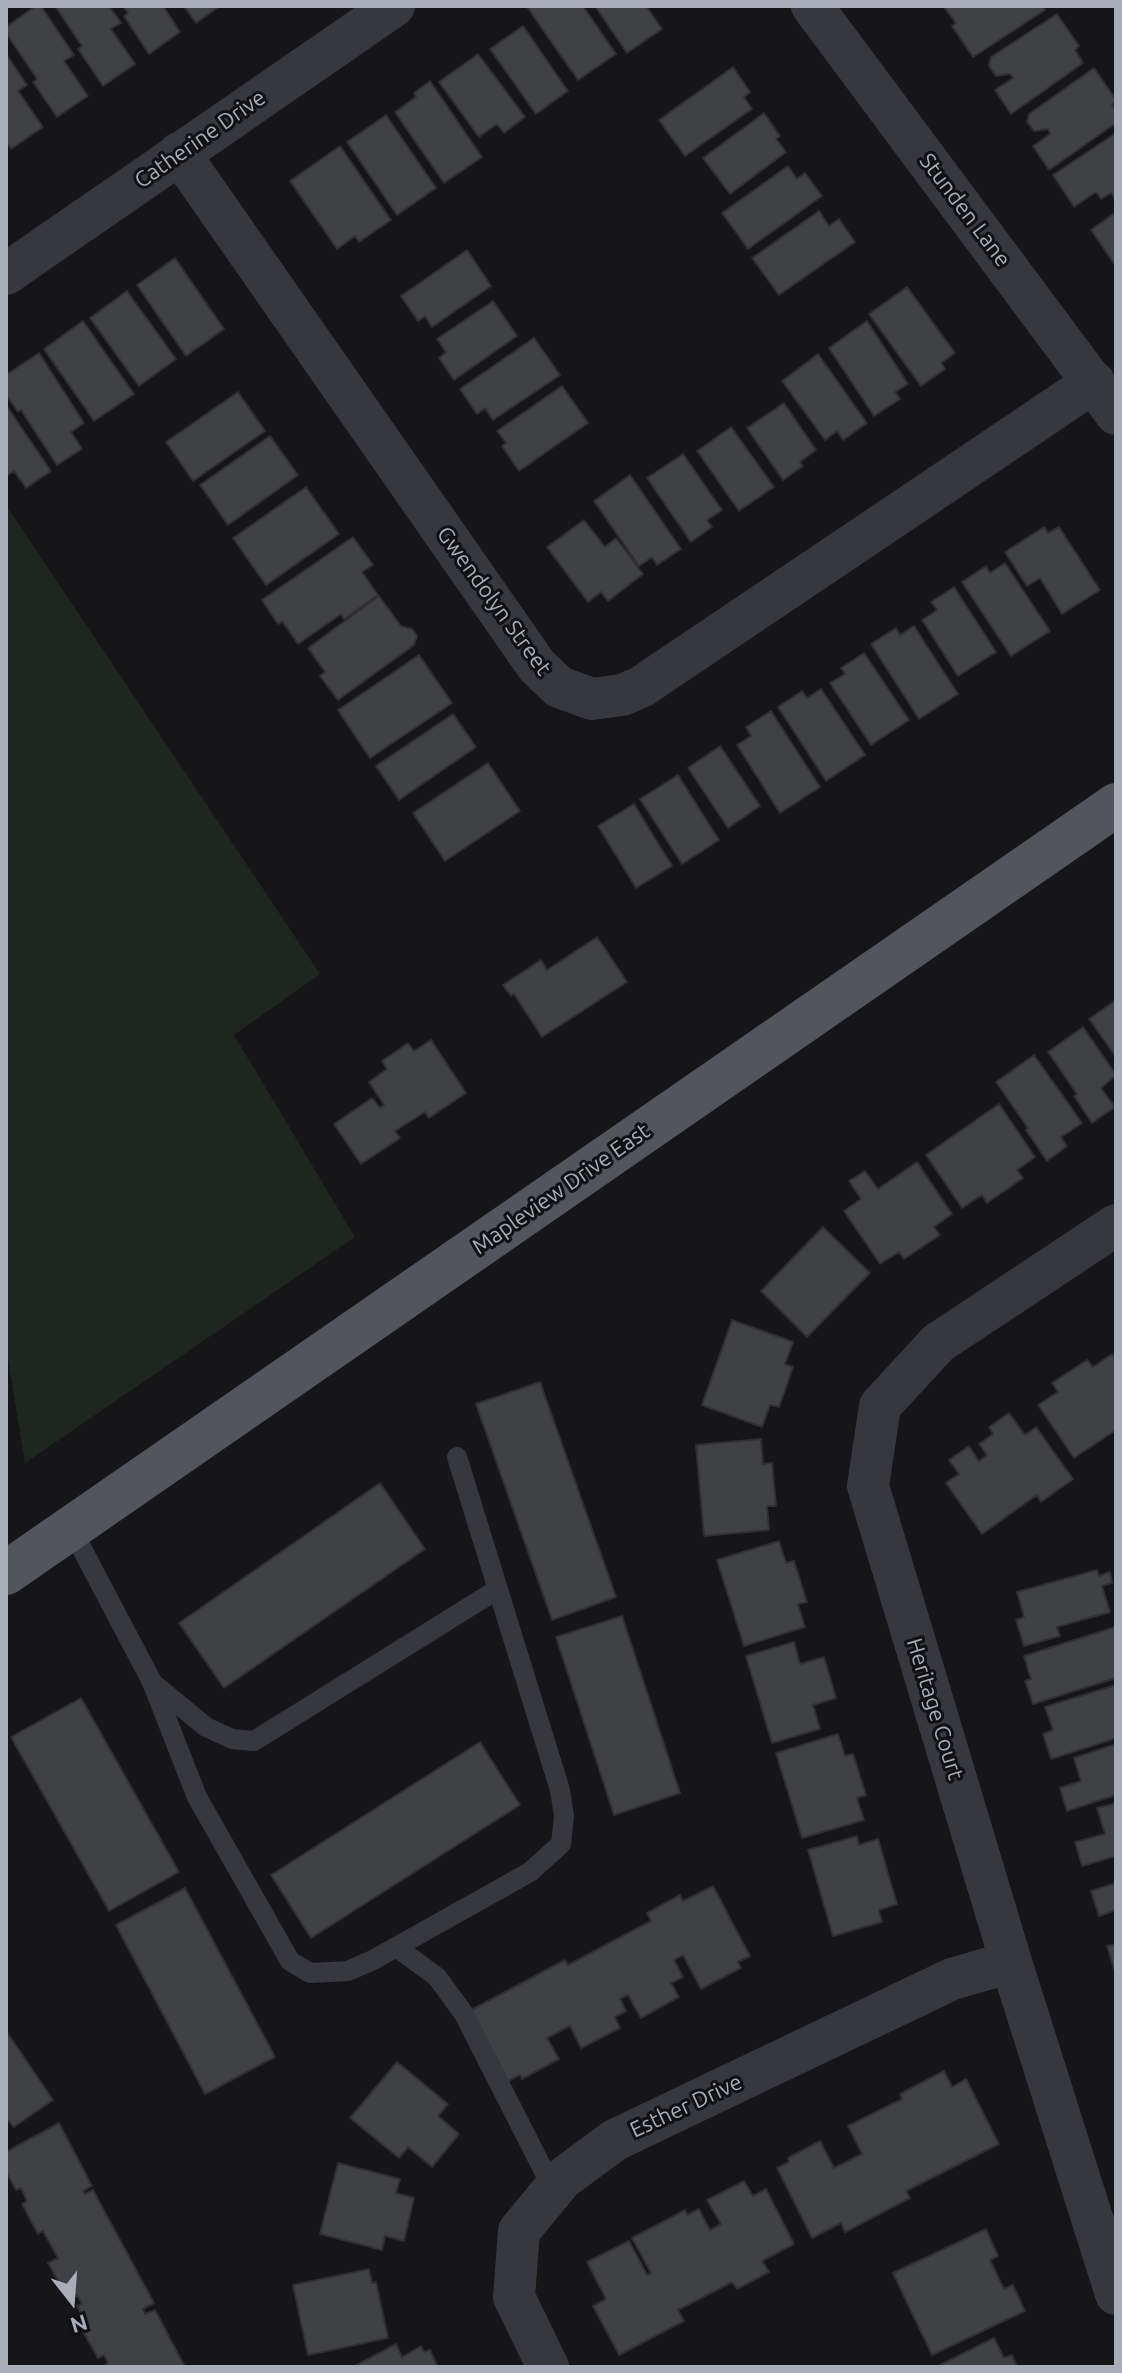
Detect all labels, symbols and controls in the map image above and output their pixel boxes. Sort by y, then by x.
street label: Catherine Drive [130,84,270,194]
street label: Stunden Lane [914,148,1016,272]
street label: Gwendolyn Street [431,521,557,681]
street label: Mapleview Drive East [467,1118,655,1260]
street label: Heritage Court [901,1635,969,1783]
street label: Esther Drive [626,2069,746,2143]
north arrow [32,2261,112,2341]
text: N [68,2310,91,2339]

